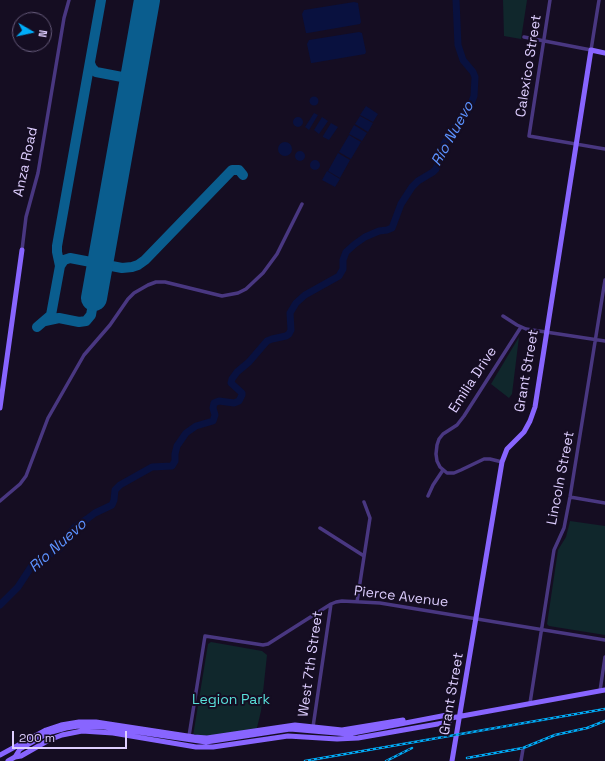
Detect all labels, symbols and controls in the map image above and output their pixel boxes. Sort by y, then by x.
north arrow [12,12,52,52]
street label: Calexico Street [513,14,545,118]
text: N [35,29,50,38]
water label: Río Nuevo [428,99,478,169]
street label: Anza Road [10,126,42,198]
street label: Grant Street [511,328,543,414]
street label: Emilia Drive [445,344,501,416]
street label: Lincoln Street [544,430,578,526]
water label: Río Nuevo [26,516,90,576]
street label: Pierce Avenue [353,583,449,611]
street label: West 7th Street [295,610,327,718]
street label: Grant Street [436,651,468,737]
park label: Legion Park [192,692,270,708]
scale bar [14,723,129,749]
text: 200 m [19,730,55,746]

